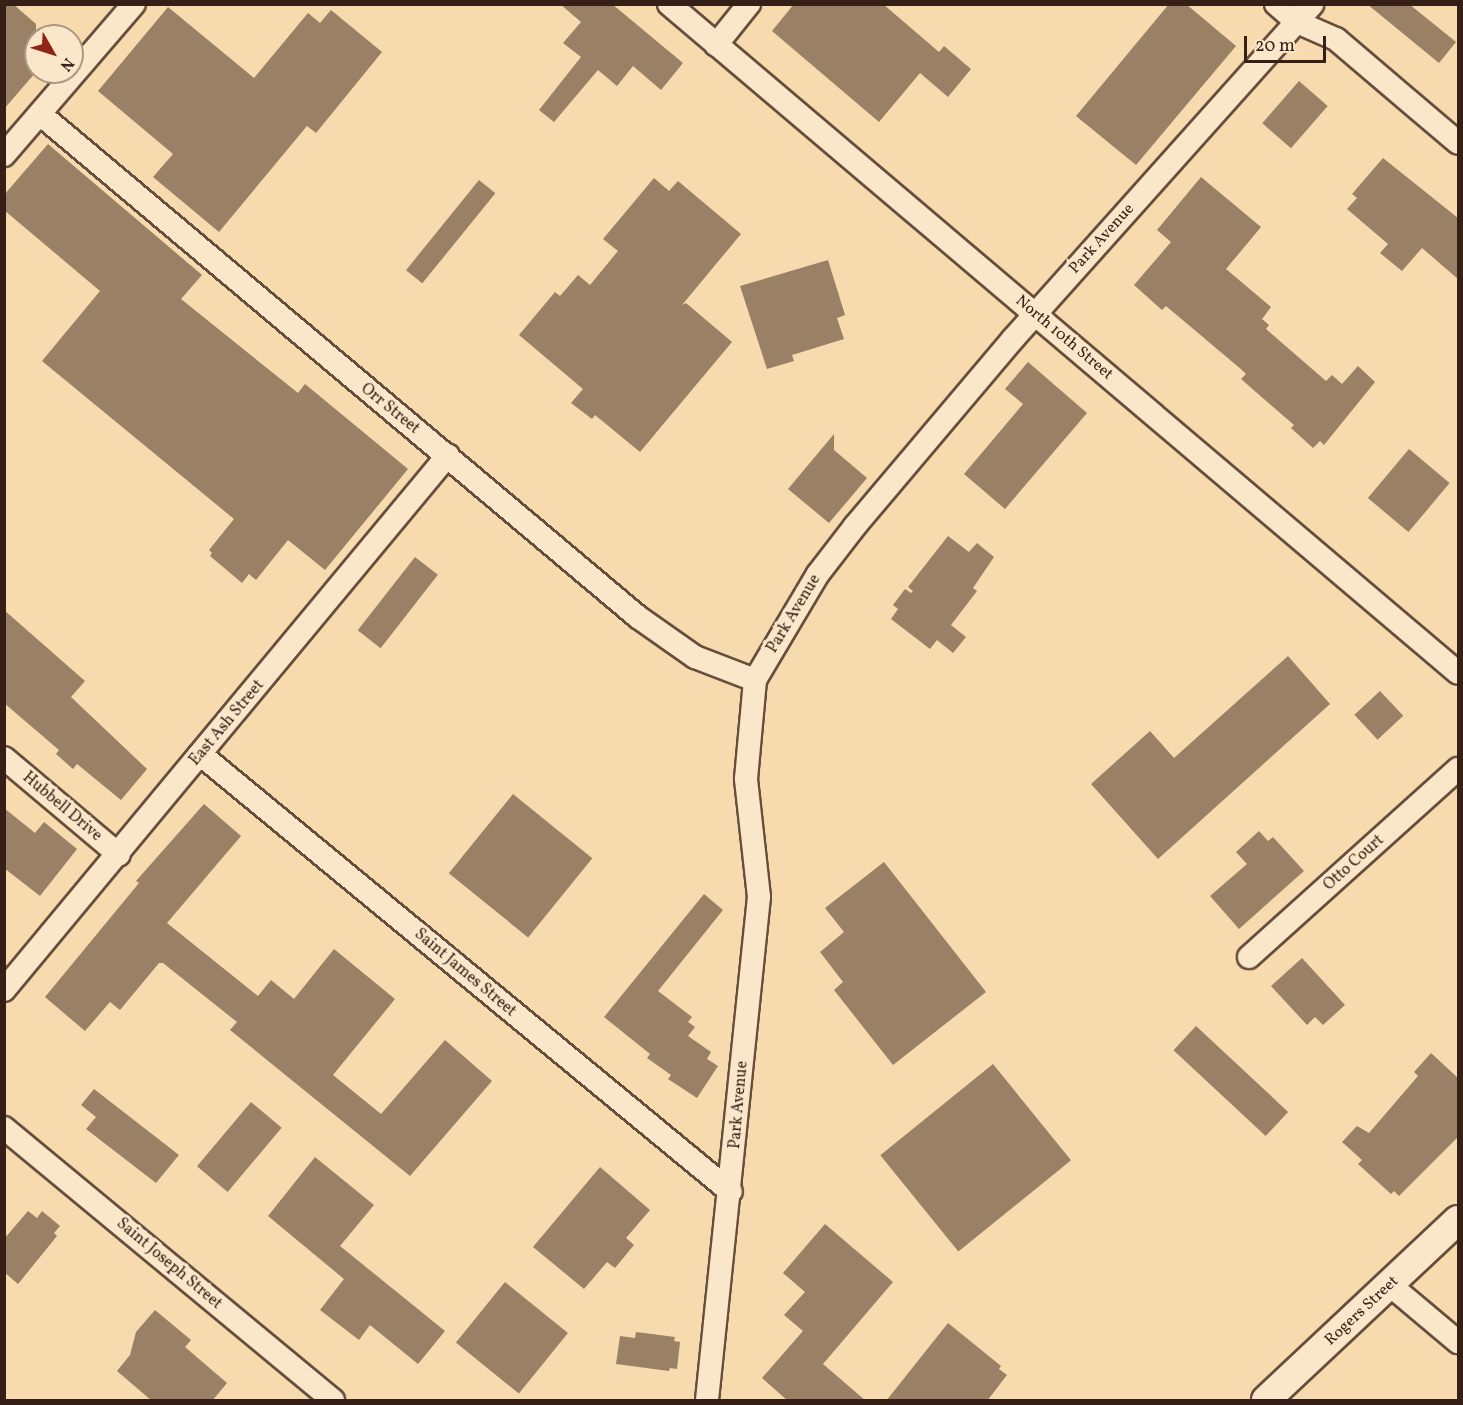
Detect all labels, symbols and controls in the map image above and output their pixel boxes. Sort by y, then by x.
north arrow [24,24,84,84]
scale bar [1247,24,1330,62]
text: 20 m [1255,34,1295,59]
text: N [54,53,79,76]
street label: Park Avenue [1065,200,1139,278]
street label: North 10th Street [1011,292,1117,384]
street label: Orr Street [357,379,423,439]
street label: Park Avenue [763,571,825,657]
street label: East Ash Street [186,676,268,770]
street label: Hubbell Drive [18,768,106,846]
street label: Otto Court [1320,831,1388,895]
street label: Saint James Street [410,925,520,1021]
street label: Park Avenue [726,1060,752,1150]
street label: Saint Joseph Street [112,1214,226,1314]
street label: Rogers Street [1321,1272,1403,1350]

